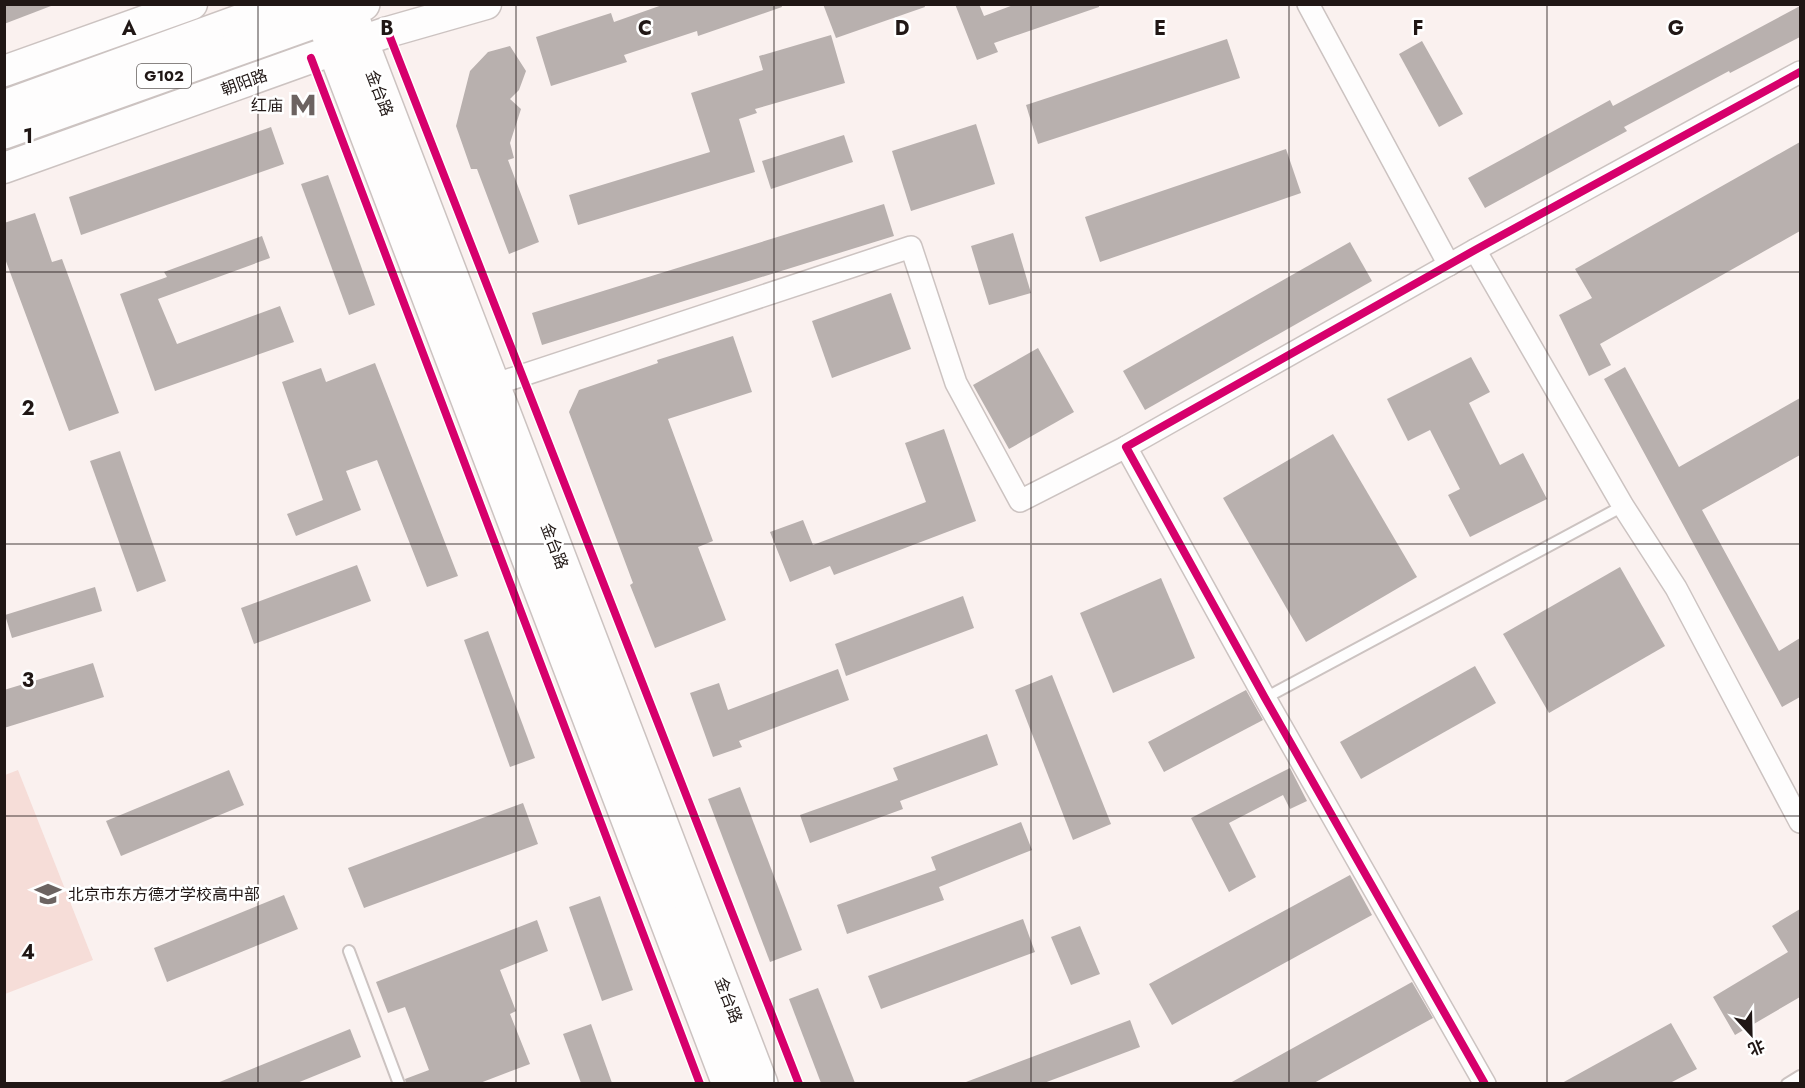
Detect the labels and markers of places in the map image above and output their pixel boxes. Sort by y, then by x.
metro station icon: 红庙 [288,90,318,120]
place label: 红庙 [251,94,283,117]
school or university icon: 北京市东方德才学校高中部 [33,879,63,909]
place label: 北京市东方德才学校高中部 [68,883,260,906]

